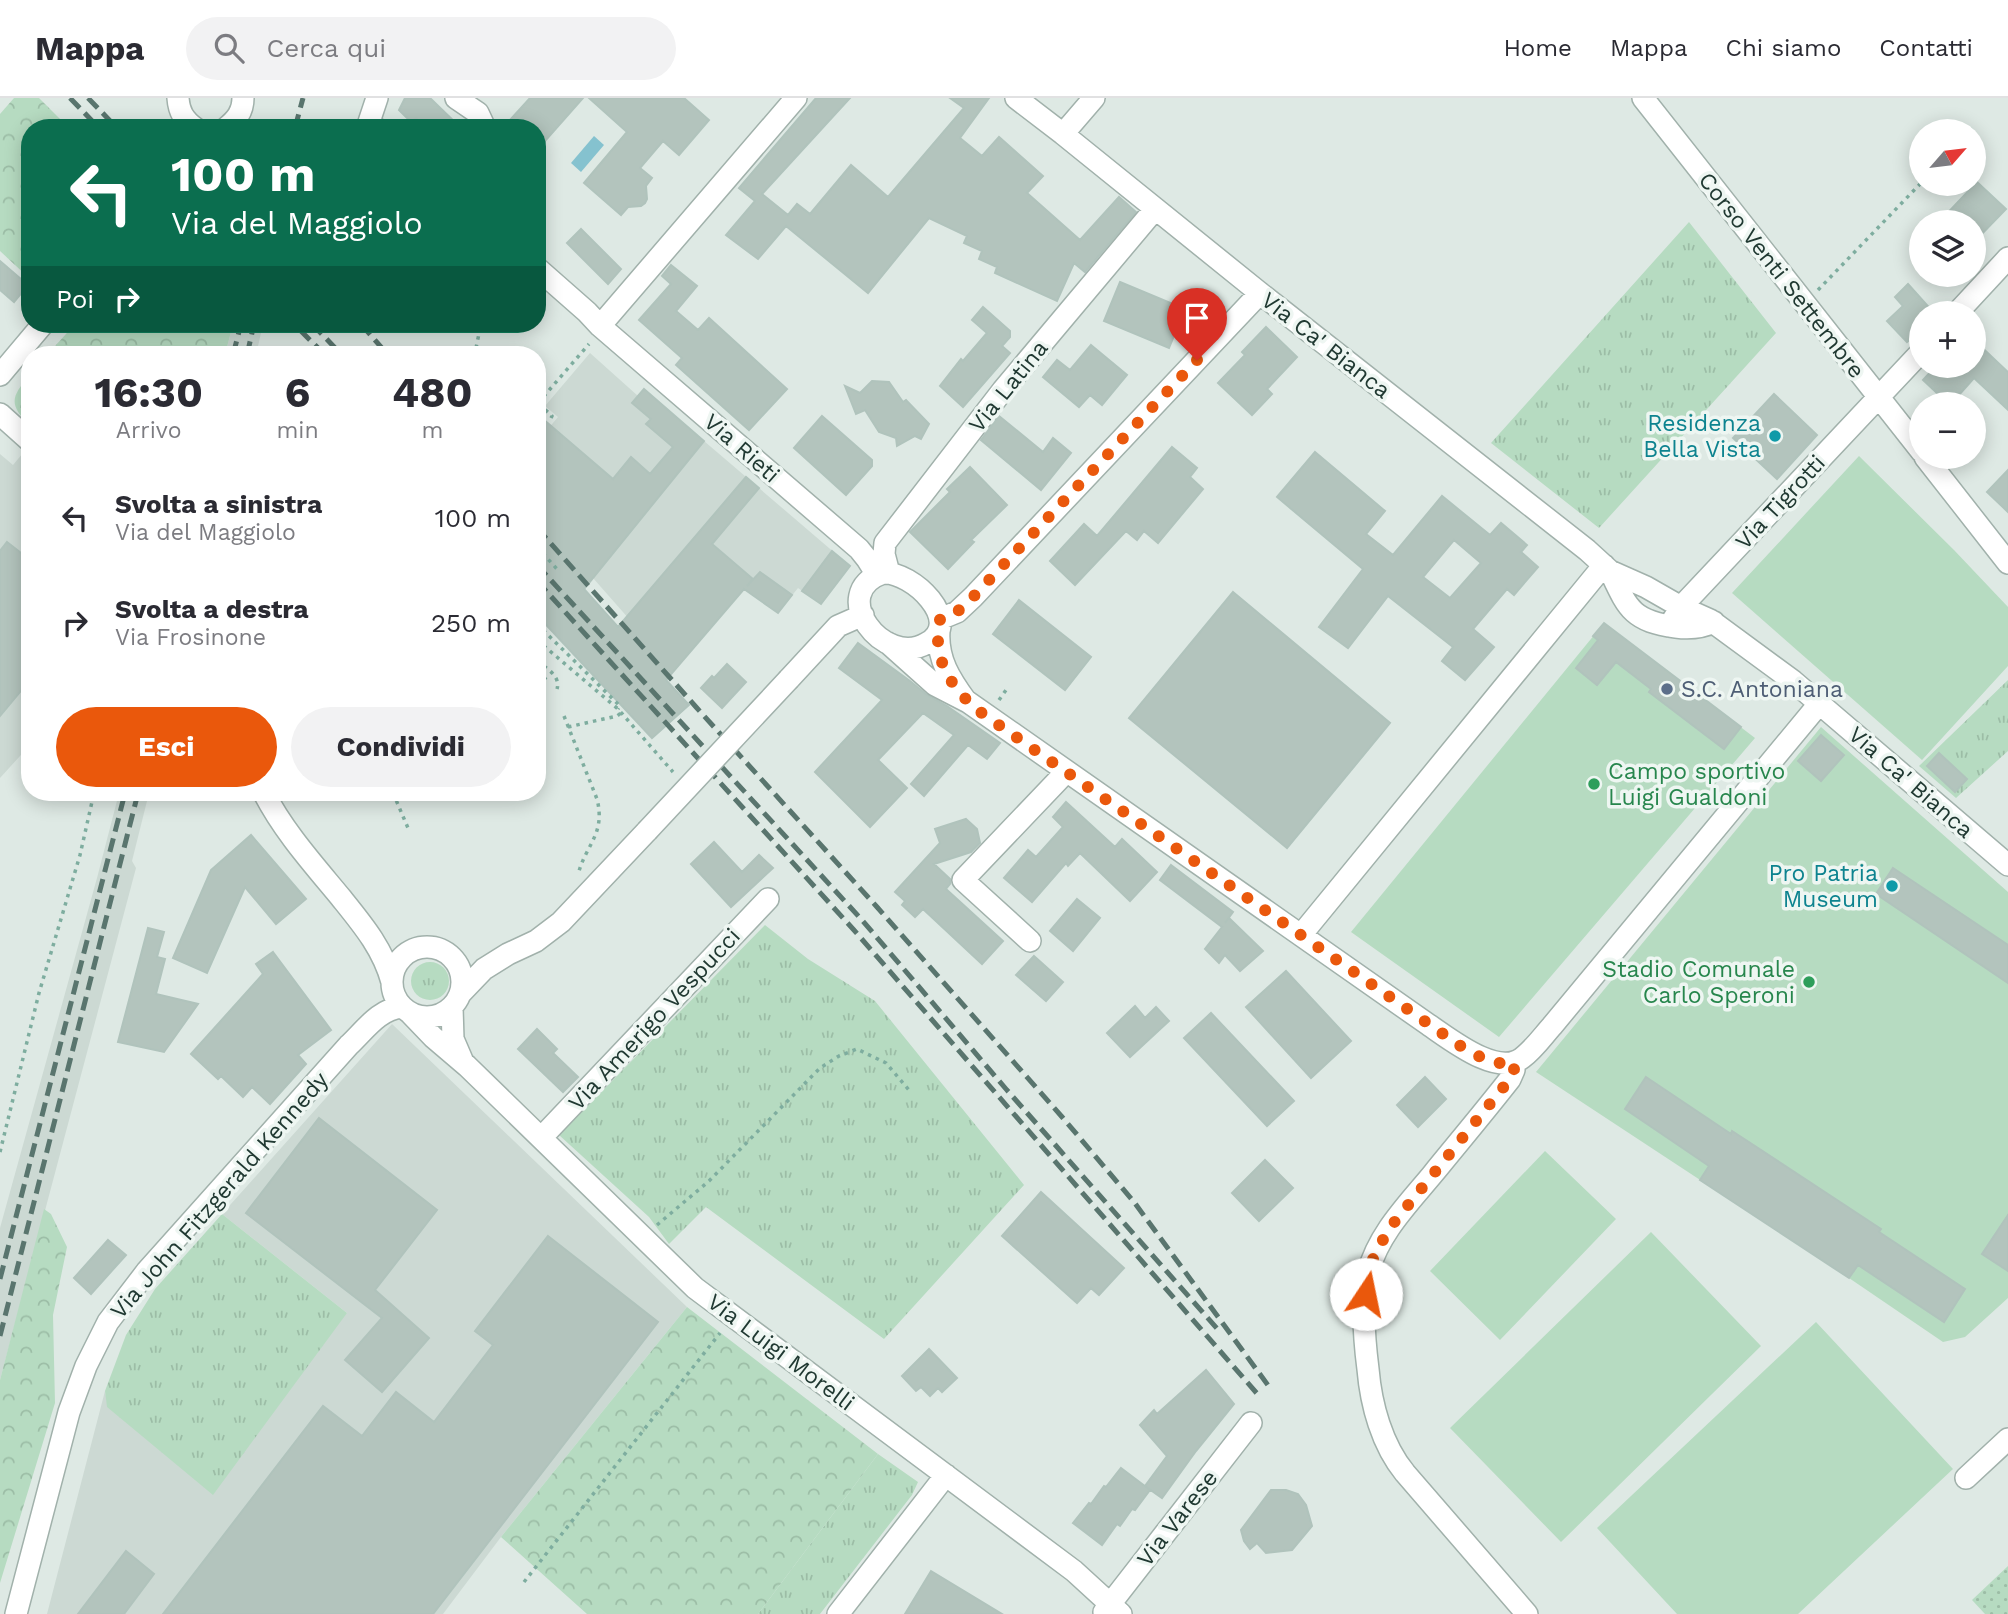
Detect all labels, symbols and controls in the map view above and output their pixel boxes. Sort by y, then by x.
search box [186,17,676,80]
text: Mappa [35,29,144,68]
icon: search [210,29,248,67]
text: Cerca qui [266,33,386,63]
text: Home [1503,34,1572,62]
text: Mappa [1610,34,1688,62]
text: Chi siamo [1726,34,1841,62]
text: Contatti [1879,34,1973,62]
north arrow [1909,119,1986,196]
map controls [1909,119,1986,469]
text: 100 m [171,145,315,203]
icon: left [56,147,147,238]
street label: Corso Venti Settembre [1693,167,1870,384]
text: Via del Maggiolo [171,204,423,242]
button: layers [1909,210,1986,287]
icon: right [108,280,146,318]
text: Poi [56,284,94,314]
street label: Via Ca' Bianca [1256,287,1396,404]
pin [1167,288,1227,360]
icon: arrive [1178,299,1216,337]
button: + [1909,301,1986,378]
street label: Via Latina [963,335,1054,438]
text: 16:30 [94,368,203,417]
text: 6 [285,368,310,417]
text: 480 [392,368,473,417]
button: − [1909,392,1986,469]
street label: Via Rieti [698,408,785,489]
place label: Residenza Bella Vista [1643,410,1761,463]
text: Arrivo [116,417,182,444]
text: min [276,417,319,444]
text: m [421,417,443,444]
marker: Residenza Bella Vista [1767,428,1783,444]
street label: Via Tigrotti [1730,450,1831,555]
text: Svolta a sinistra [115,489,322,519]
icon: left [56,499,94,537]
text: 100 m [435,503,511,533]
text: Via del Maggiolo [115,519,296,546]
text: Svolta a destra [115,594,308,624]
icon: right [56,604,94,642]
text: 250 m [431,608,511,638]
text: Via Frosinone [115,624,266,651]
place label: S.C. Antoniana [1681,676,1843,703]
marker: S.C. Antoniana [1659,681,1675,697]
button: Esci [56,707,277,787]
button: Condividi [291,707,511,787]
street label: Via Ca' Bianca [1843,721,1979,844]
place label: Campo sportivo Luigi Gualdoni [1608,758,1785,811]
marker: Campo sportivo Luigi Gualdoni [1586,776,1602,792]
place label: Pro Patria Museum [1769,860,1878,913]
marker: Pro Patria Museum [1884,878,1900,894]
street label: Via Amerigo Vespucci [563,923,746,1116]
place label: Stadio Comunale Carlo Speroni [1602,956,1795,1009]
marker: Stadio Comunale Carlo Speroni [1801,974,1817,990]
street label: Via John Fitzgerald Kennedy [105,1066,334,1324]
position arrow [1329,1257,1403,1331]
street label: Via Luigi Morelli [702,1288,860,1416]
street label: Via Varese [1131,1465,1223,1572]

